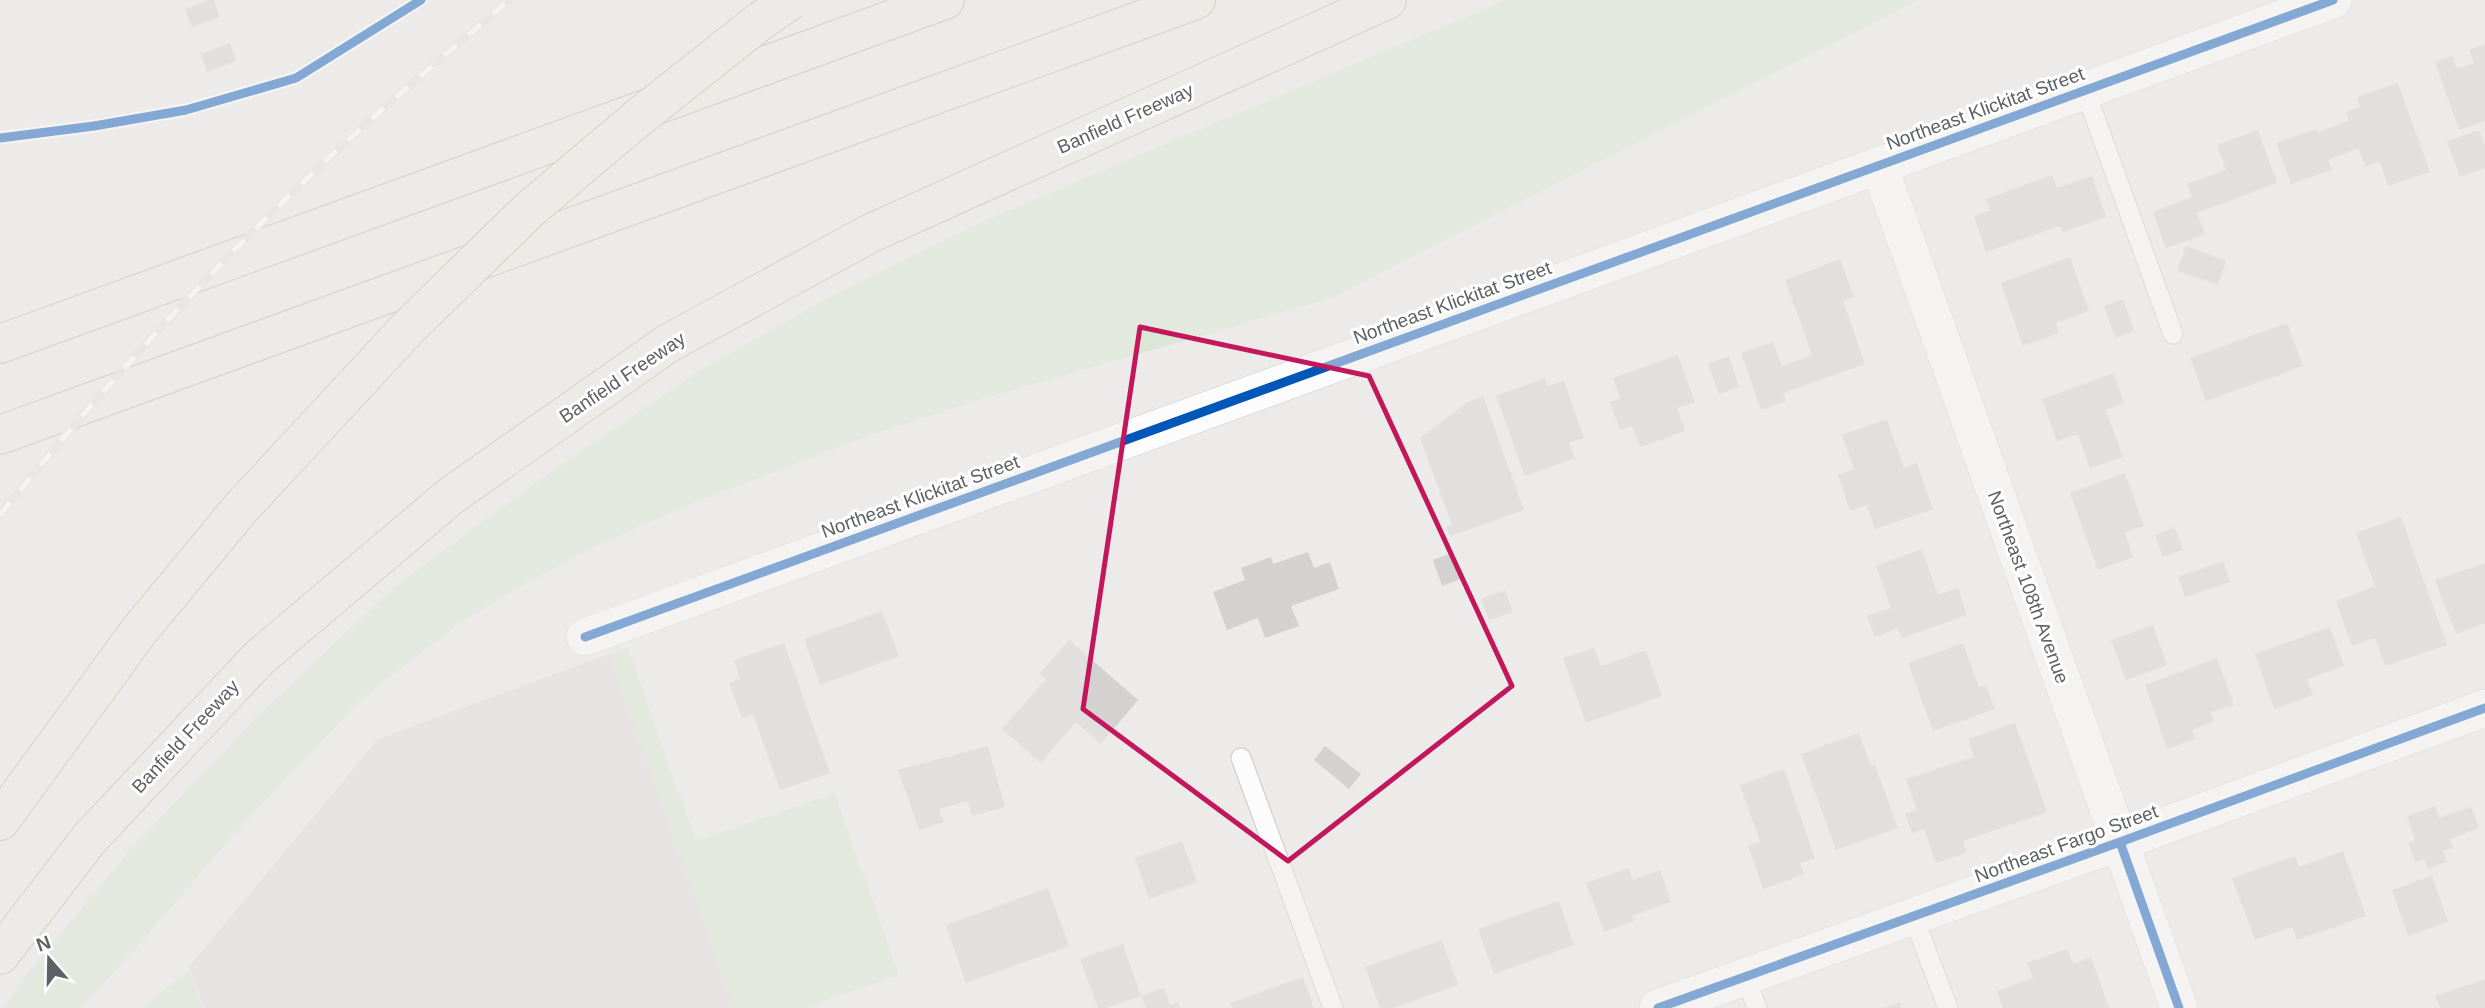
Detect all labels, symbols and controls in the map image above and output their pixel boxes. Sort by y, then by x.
street label: Northeast Klickitat Street [1883,63,2088,154]
street label: Banfield Freeway [1054,79,1197,158]
street label: Northeast Klickitat Street [1350,257,1555,348]
street label: Banfield Freeway [556,327,689,427]
street label: Northeast Klickitat Street [818,451,1023,542]
street label: Northeast 108th Avenue [1984,488,2073,686]
street label: Banfield Freeway [128,675,243,797]
street label: Northeast Fargo Street [1972,800,2161,886]
north arrow [14,924,84,994]
text: N [33,931,53,956]

